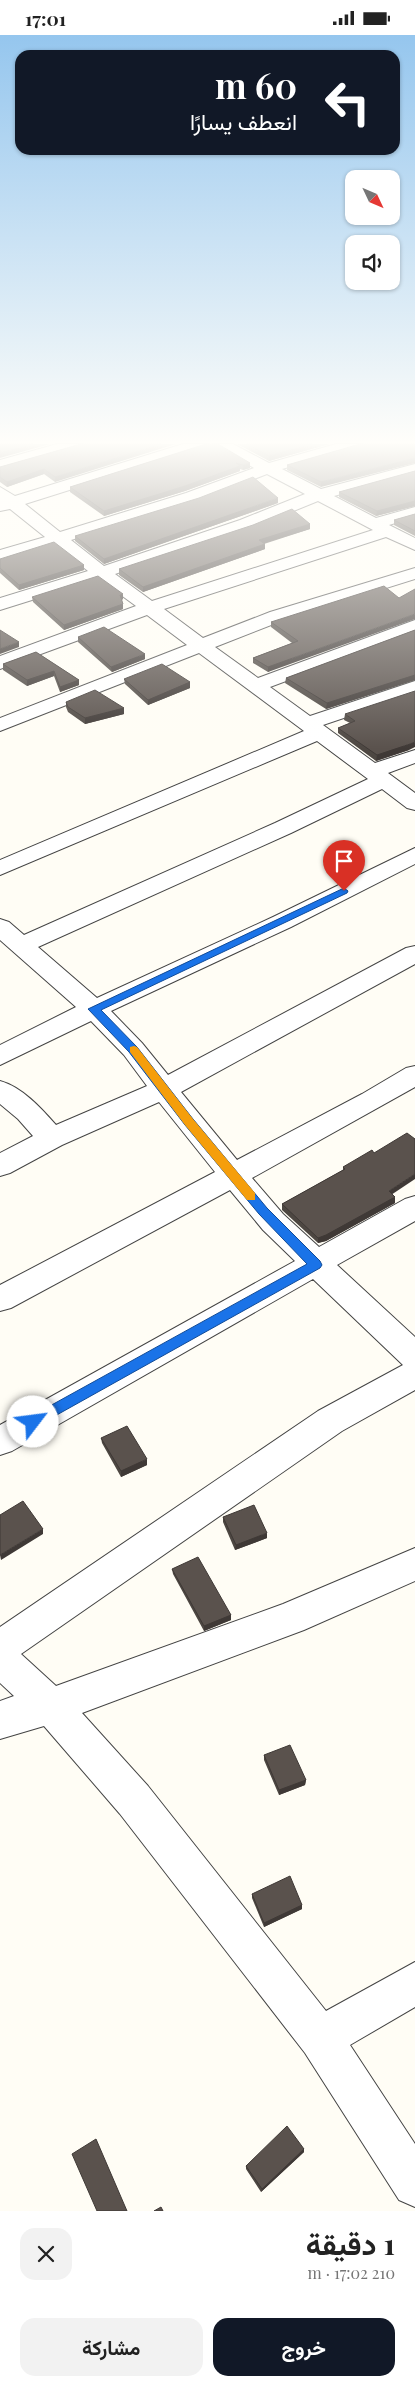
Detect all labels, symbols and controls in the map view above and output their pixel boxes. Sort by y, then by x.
text: 17:01 [25,5,66,31]
text: 60 m [215,61,297,108]
icon: left [315,70,380,135]
text: انعطف يسارًا [190,106,297,136]
north arrow [345,170,400,225]
map controls [345,170,400,290]
button: sound [345,235,400,290]
pin [323,840,365,891]
icon: arrive [330,847,358,875]
position arrow [6,1395,58,1447]
text: 1 دقيقة [306,2223,395,2263]
button: close [20,2228,72,2280]
text: 210 m · 17:02 [307,2262,395,2283]
button: مشاركة [20,2318,203,2376]
button: خروج [213,2318,395,2376]

